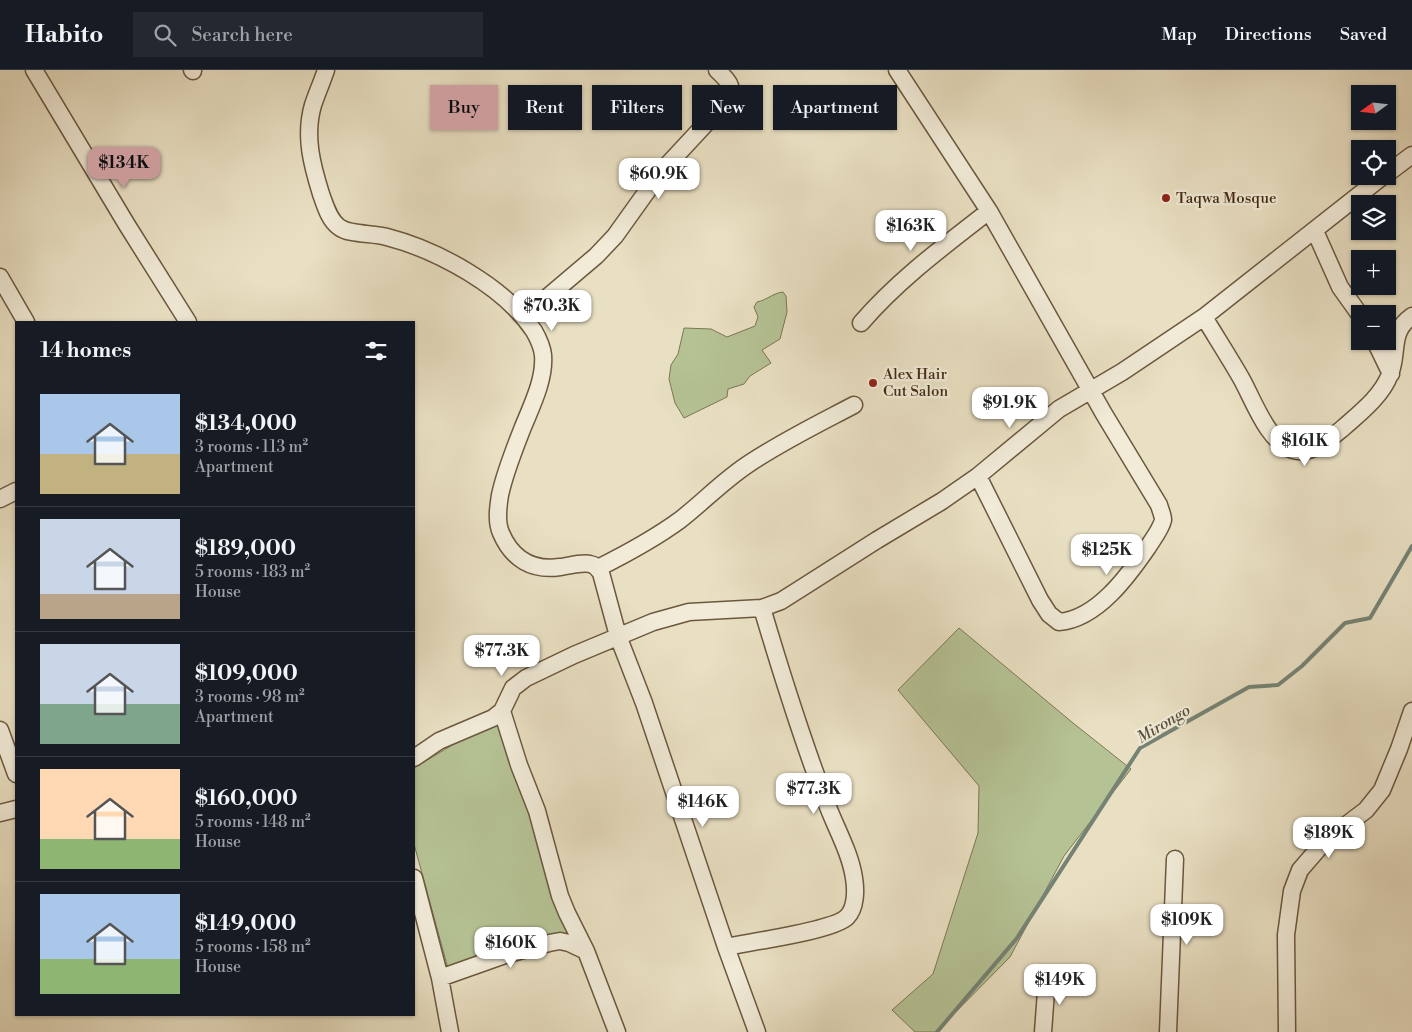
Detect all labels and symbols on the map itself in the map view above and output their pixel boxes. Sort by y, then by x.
north arrow [1351,85,1396,130]
pin: $134K [89,146,159,189]
pin: $60.9K [618,158,700,200]
place label: Taqwa Mosque [1176,189,1277,208]
marker: Taqwa Mosque [1160,192,1172,204]
pin: $163K [876,210,946,252]
pin: $70.3K [511,290,593,332]
place label: Alex Hair Cut Salon [882,365,948,401]
marker: Alex Hair Cut Salon [867,377,879,389]
pin: $91.9K [969,386,1051,429]
pin: $161K [1270,424,1340,467]
pin: $125K [1072,534,1142,576]
pin: $77.3K [461,634,543,677]
water label: Mirongo [1133,700,1194,748]
pin: $77.3K [773,772,855,815]
pin: $146K [668,786,738,828]
pin: $189K [1294,816,1364,859]
pin: $109K [1152,904,1222,946]
pin: $160K [476,926,546,969]
pin: $149K [1025,964,1095,1006]

